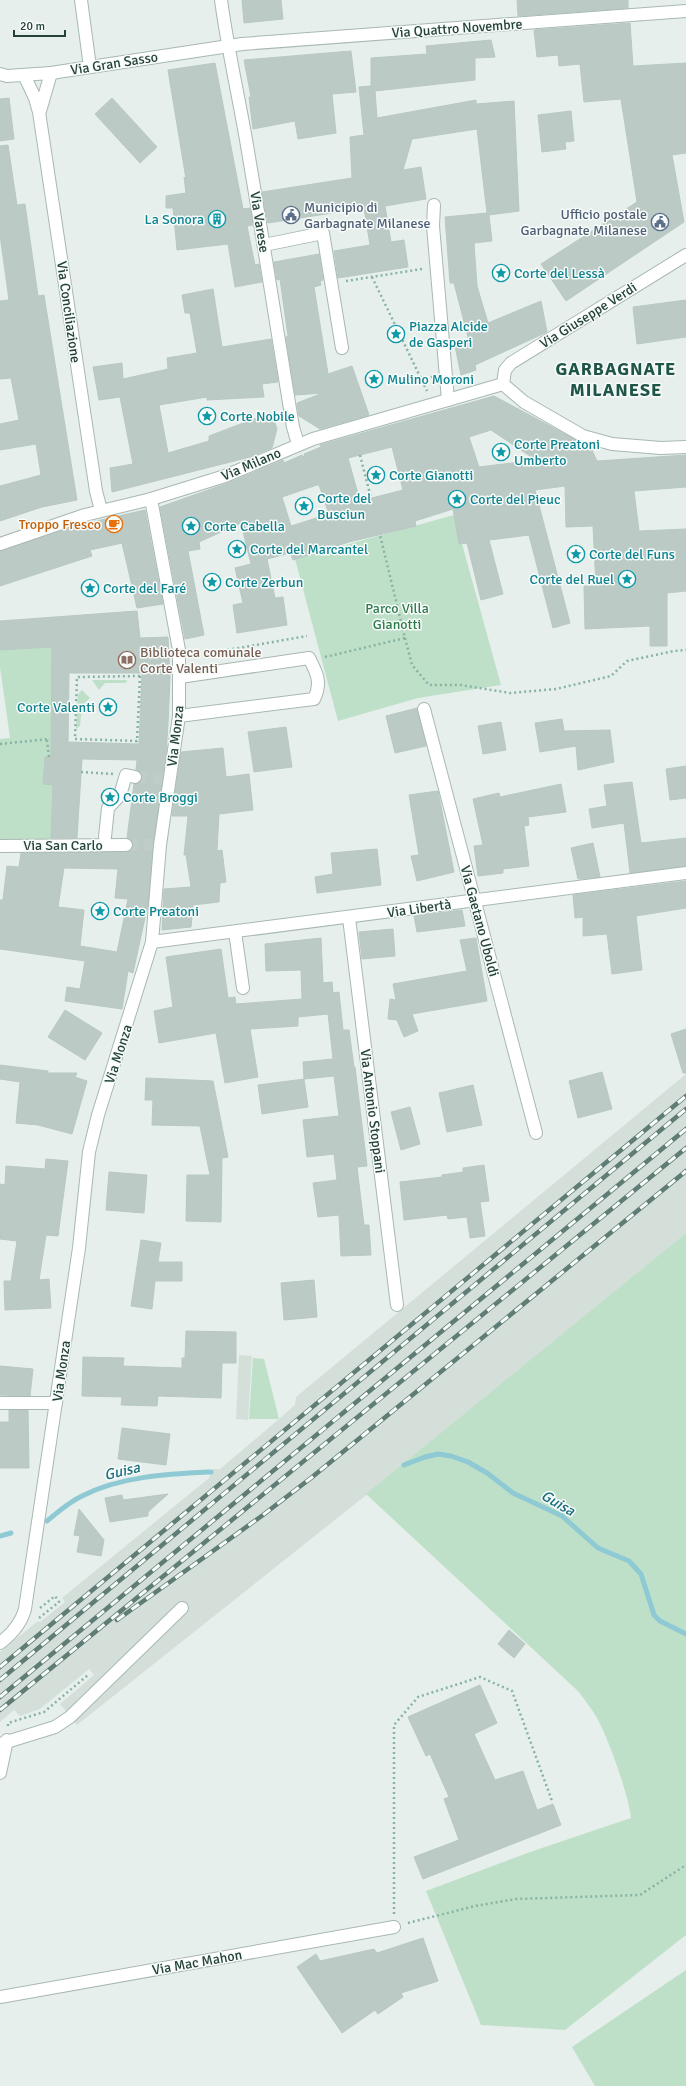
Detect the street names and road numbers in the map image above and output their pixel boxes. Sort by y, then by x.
street label: Via Quattro Novembre [391,15,523,42]
street label: Via Gran Sasso [69,48,159,79]
street label: Via Varese [246,190,273,254]
street label: Via Conciliazione [53,260,84,364]
street label: Via Giuseppe Verdi [537,279,640,352]
street label: Via Milano [219,444,284,485]
street label: Via Monza [163,704,188,768]
street label: Via San Carlo [23,837,103,854]
street label: Via Gaetano Uboldi [457,864,503,979]
street label: Via Libertà [386,896,452,921]
street label: Via Monza [101,1022,136,1086]
street label: Via Antonio Stoppani [356,1048,389,1174]
street label: Via Monza [49,1339,74,1403]
street label: Via Mac Mahon [151,1946,243,1979]

